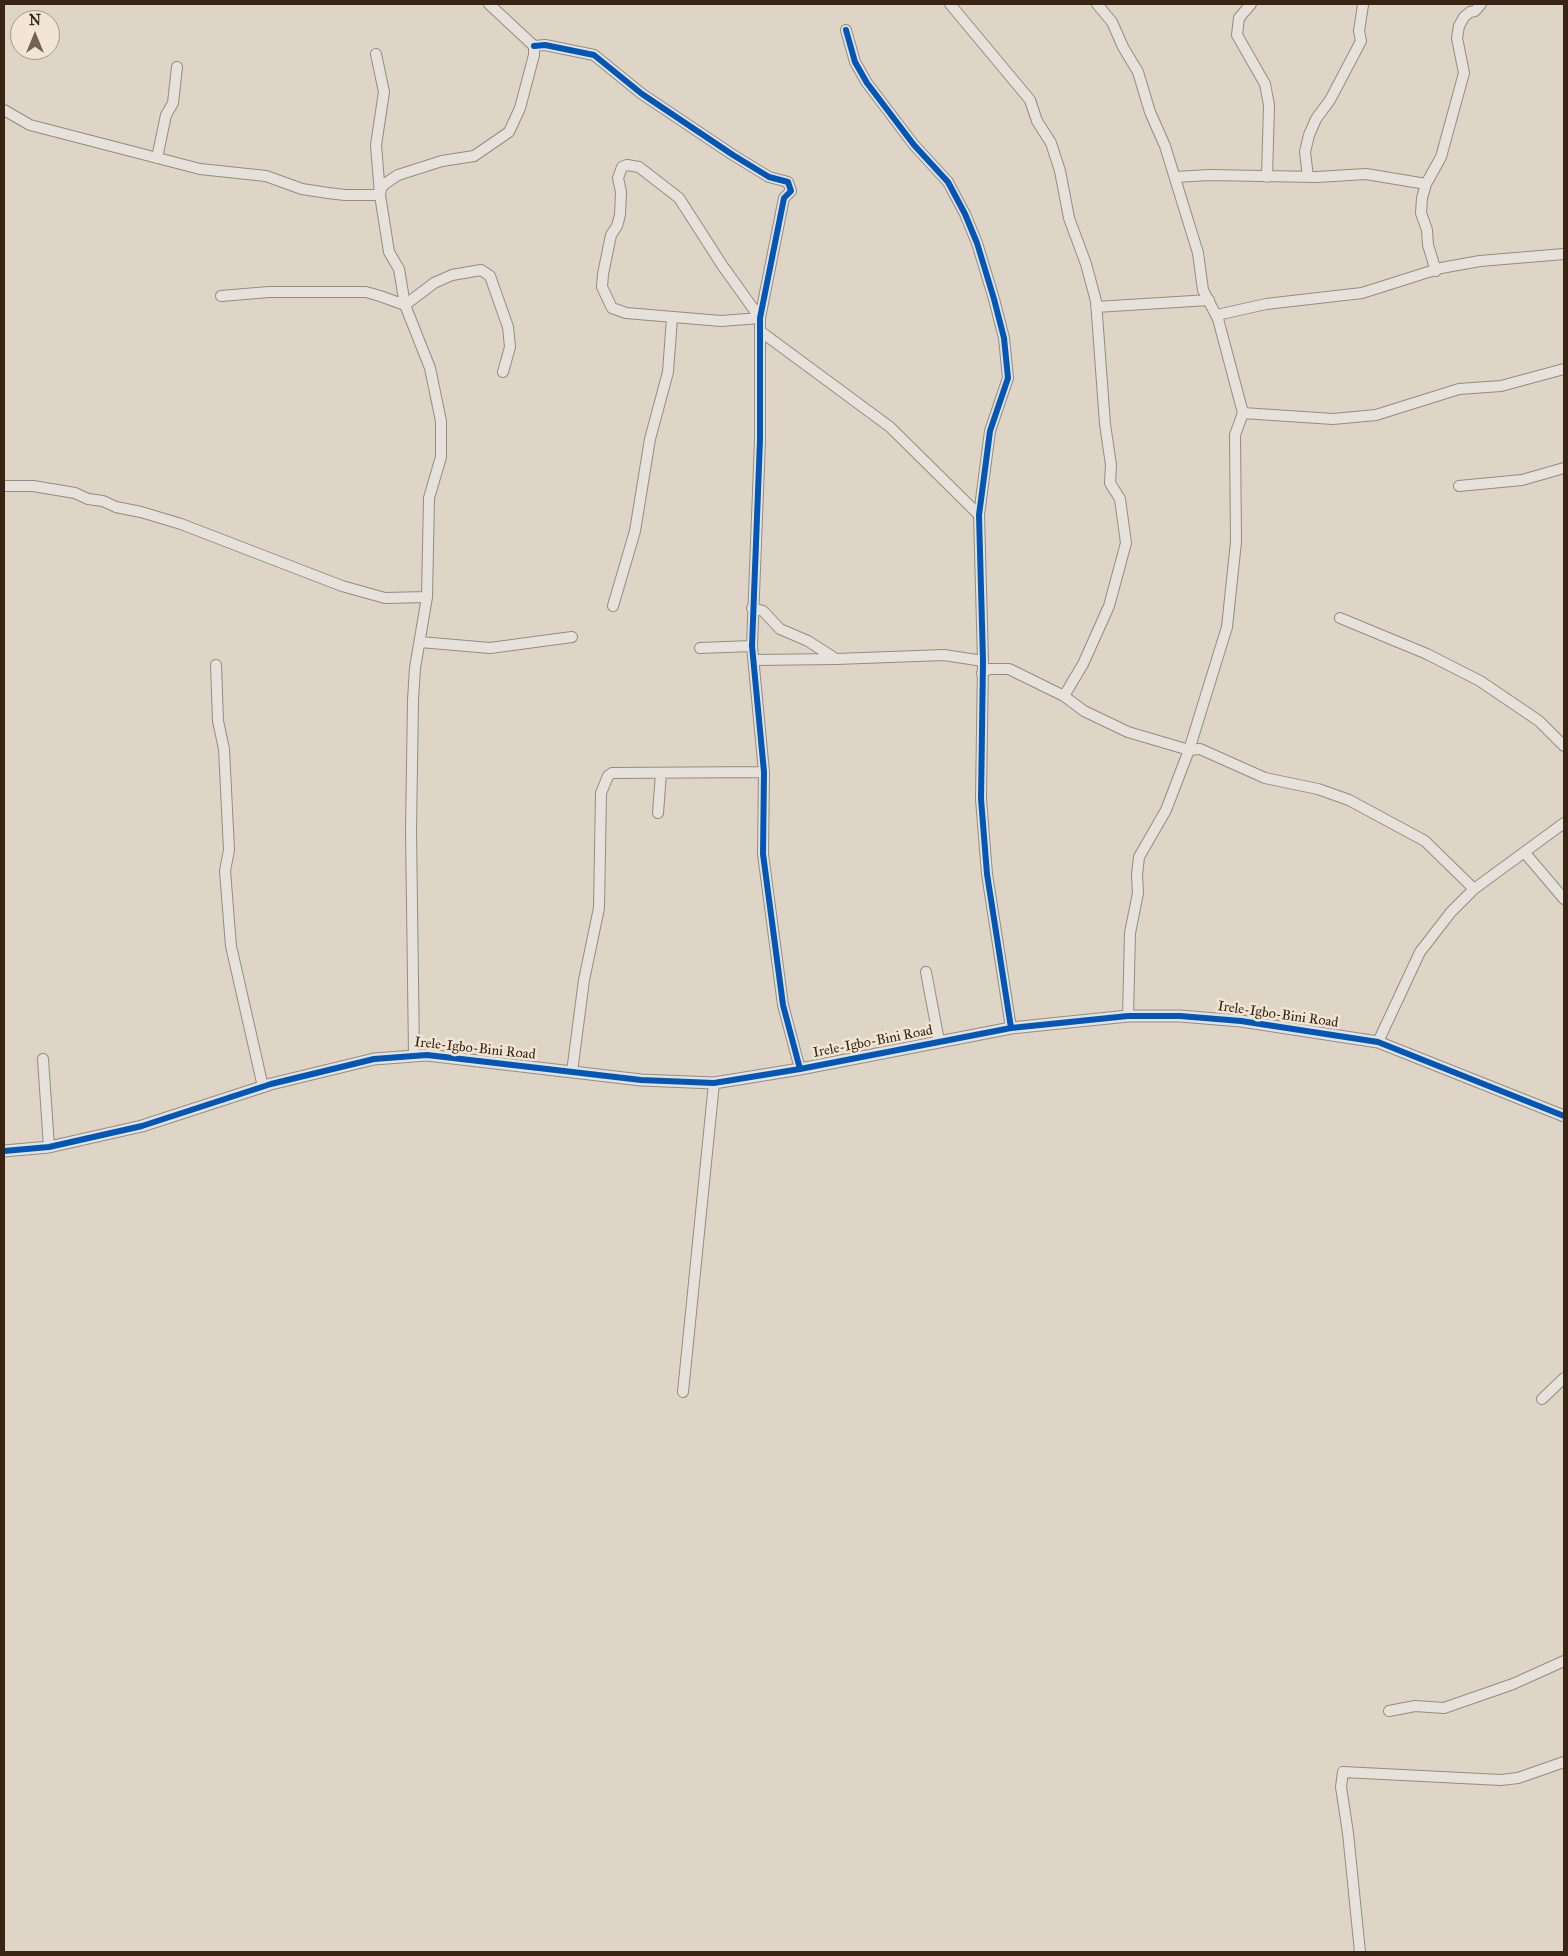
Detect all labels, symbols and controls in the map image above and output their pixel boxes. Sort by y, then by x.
north arrow [10,10,60,60]
text: N [29,12,41,29]
street label: Irele-Igbo-Bini Road [1217,998,1339,1032]
street label: Irele-Igbo-Bini Road [812,1022,934,1062]
street label: Irele-Igbo-Bini Road [414,1034,536,1064]

